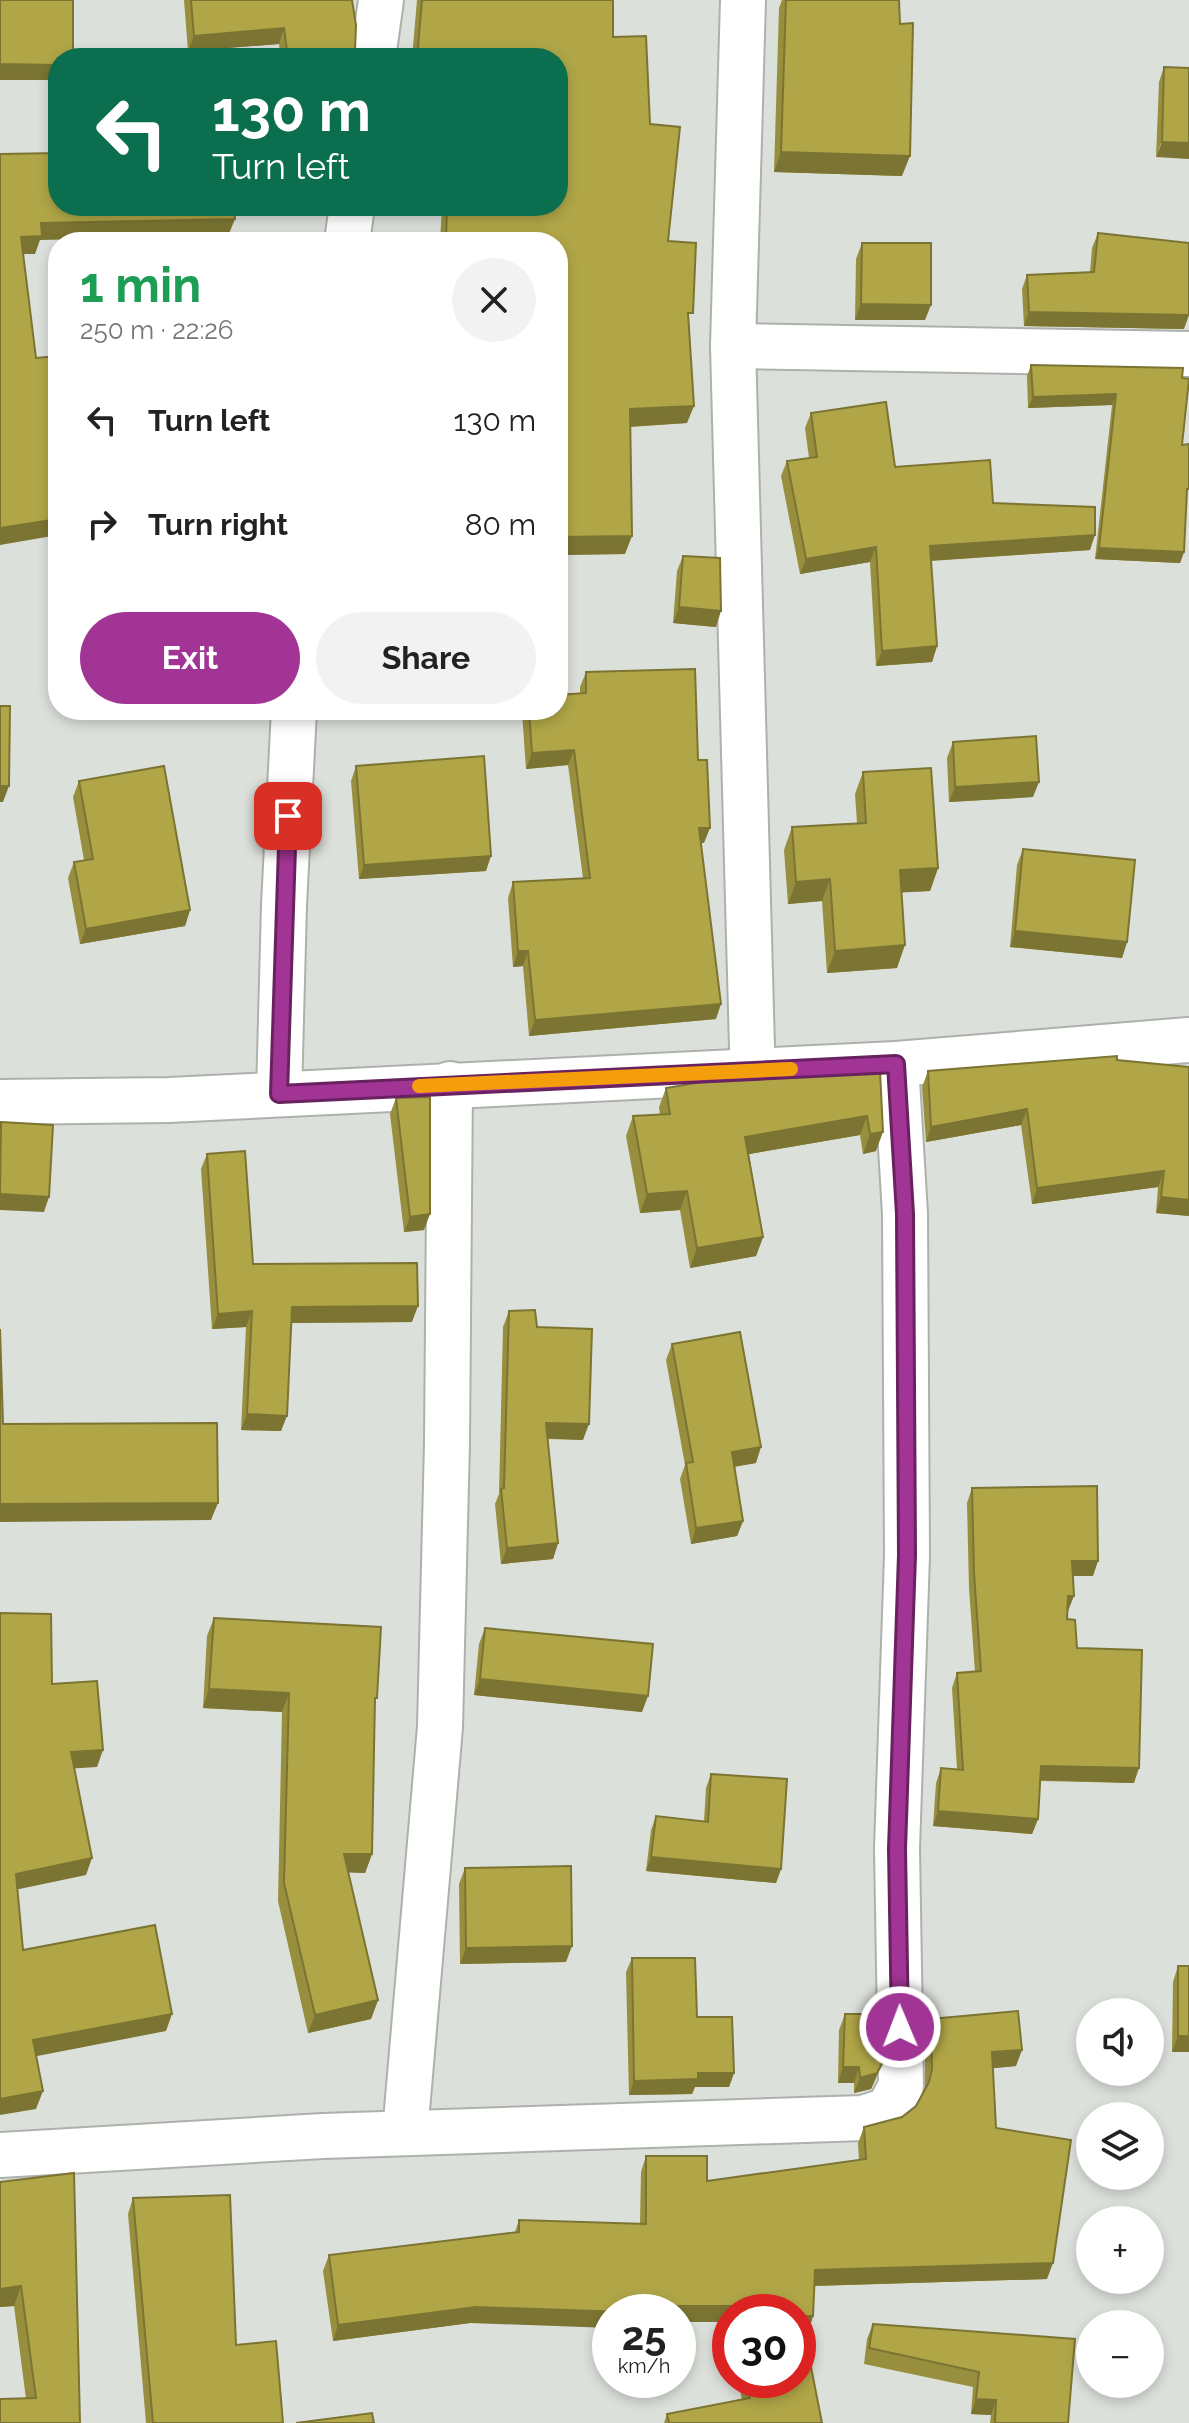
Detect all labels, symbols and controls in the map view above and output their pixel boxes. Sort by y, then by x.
text: 130 m [212,78,371,144]
icon: left [80,80,184,184]
text: Turn left [212,145,350,187]
text: 1 min [80,257,201,313]
button: close [452,258,536,342]
text: 250 m · 22:26 [80,315,234,345]
icon: left [80,398,124,442]
text: Turn left [148,403,270,438]
text: 130 m [454,403,536,438]
icon: right [80,502,124,546]
text: Turn right [148,507,288,542]
text: 80 m [465,507,536,542]
button: Exit [80,612,300,704]
button: Share [316,612,536,704]
pin [254,782,322,850]
icon: arrive [266,794,310,838]
position arrow [858,1985,942,2069]
map controls [1076,1998,1164,2398]
button: sound [1076,1998,1164,2086]
button: layers [1076,2102,1164,2190]
button: + [1076,2206,1164,2294]
speed limit sign: 30 [712,2294,816,2398]
button: − [1076,2310,1164,2398]
text: 25 [622,2312,666,2359]
text: km/h [618,2354,670,2378]

